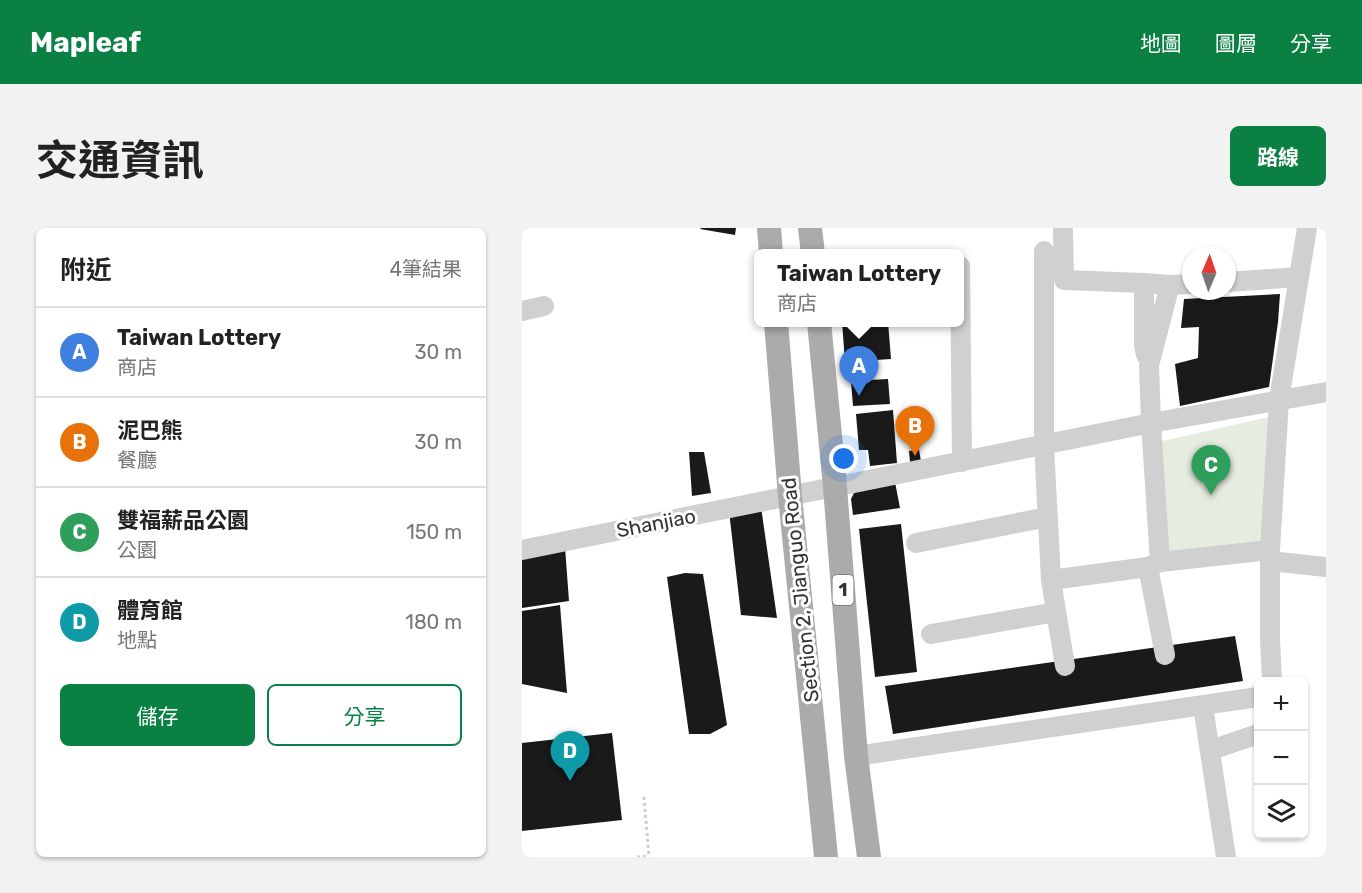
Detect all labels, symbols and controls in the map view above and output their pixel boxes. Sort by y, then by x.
text: Mapleaf [30,26,141,59]
text: 地圖 [1140,31,1182,56]
text: 圖層 [1215,31,1257,56]
text: 分享 [1290,31,1332,56]
button: 路線 [1230,126,1326,186]
text: 交通資訊 [36,136,204,186]
north arrow [1182,246,1236,300]
popup [754,249,964,327]
text: 附近 [60,255,112,286]
text: 4筆結果 [390,257,462,281]
text: Taiwan Lottery [777,260,941,287]
text: 商店 [777,291,817,315]
text: Taiwan Lottery [117,324,281,351]
text: A [72,340,87,364]
text: 30 m [415,340,462,364]
pin: A [840,346,878,396]
text: 商店 [117,355,157,379]
pin: B [896,406,934,456]
text: 泥巴熊 [117,417,183,444]
text: B [72,430,87,454]
text: 30 m [415,430,462,454]
your location [829,444,858,473]
pin: C [1192,446,1230,495]
text: 餐廳 [117,448,157,472]
street label: Section 2, Jianguo Road [776,476,824,704]
street label: Shanjiao [614,504,698,542]
text: 雙福薪品公園 [117,507,249,534]
text: C [72,520,87,544]
text: 150 m [406,520,462,544]
text: 公園 [117,538,157,562]
road number: 1 [832,575,854,605]
text: 體育館 [117,597,183,624]
text: D [72,610,87,634]
text: 180 m [405,610,462,634]
text: 地點 [117,628,157,652]
map controls [1254,677,1308,839]
button: + [1254,677,1308,731]
button: 儲存 [60,684,255,746]
button: 分享 [267,684,462,746]
button: − [1254,731,1308,785]
pin: D [550,732,590,781]
button: layers [1254,785,1308,839]

